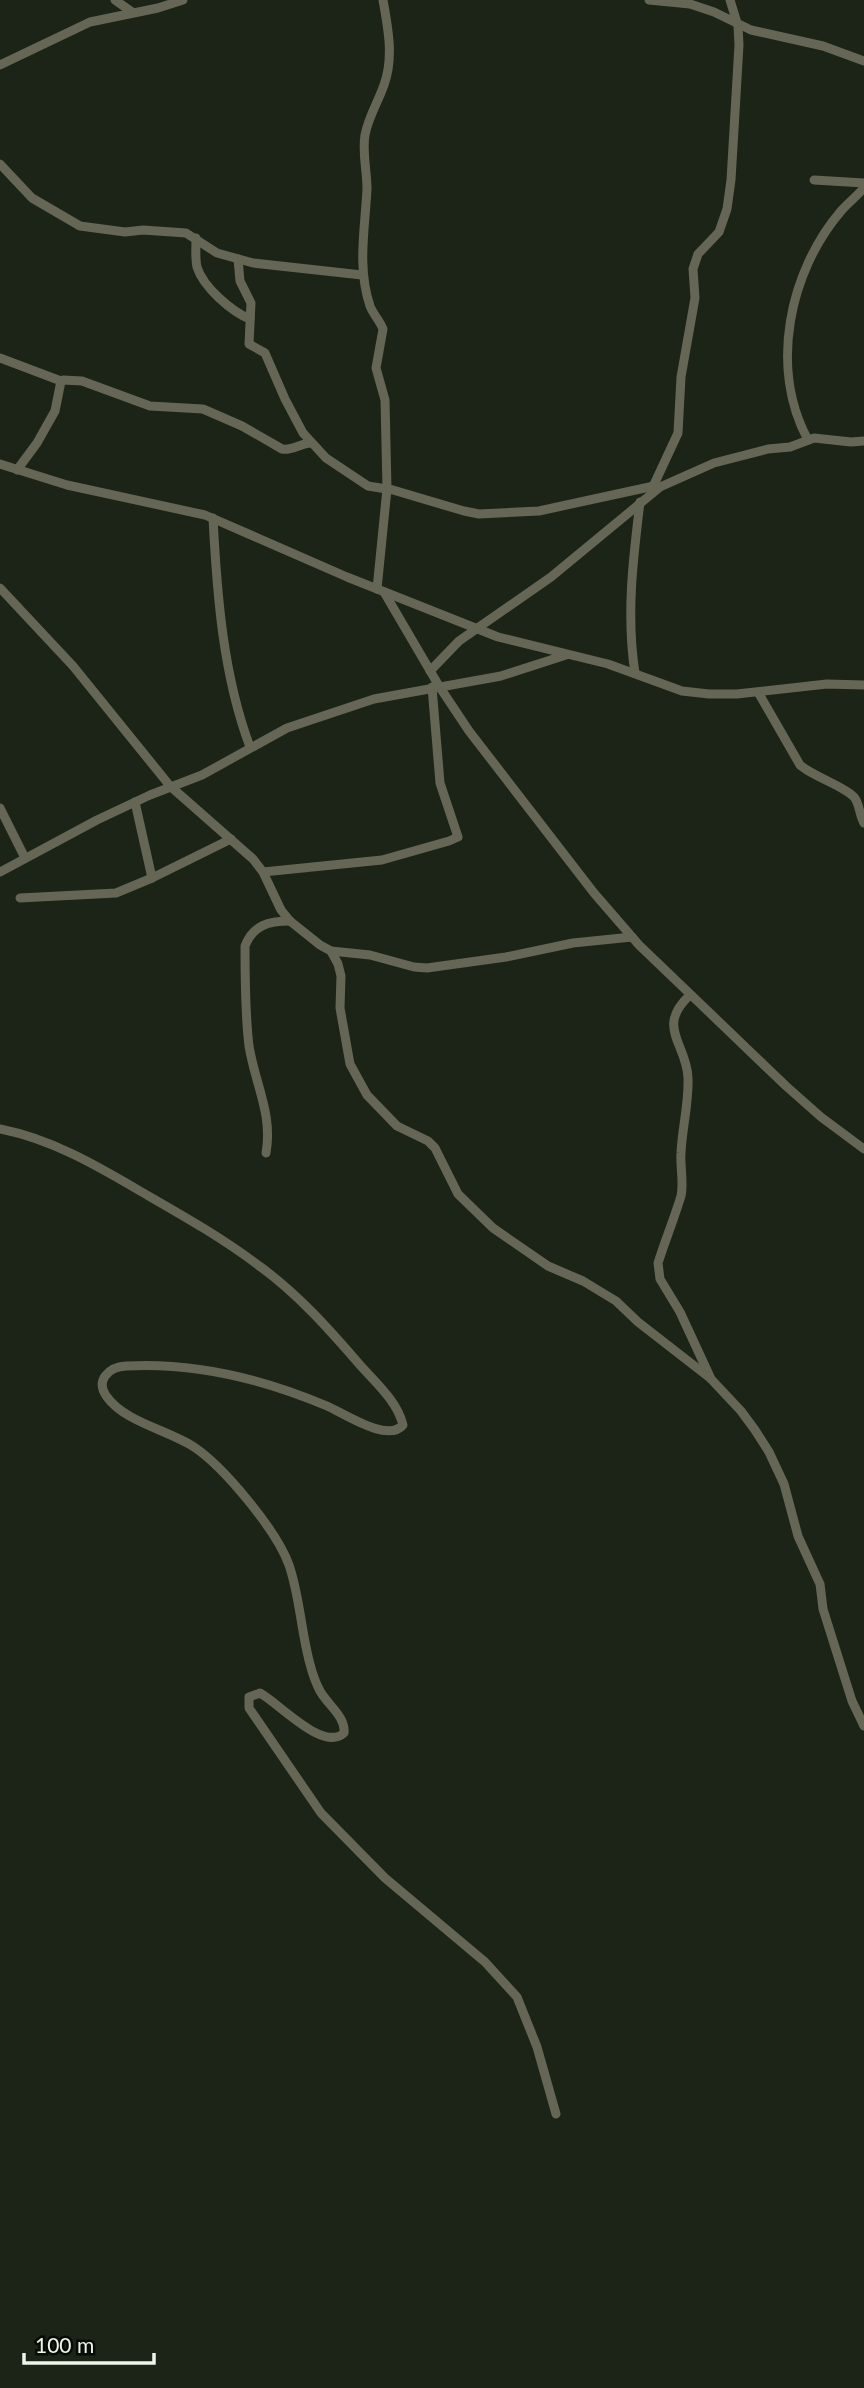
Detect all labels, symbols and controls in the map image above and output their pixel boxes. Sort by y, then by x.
scale bar [24,2322,154,2366]
text: 100 m [35,2332,94,2357]

